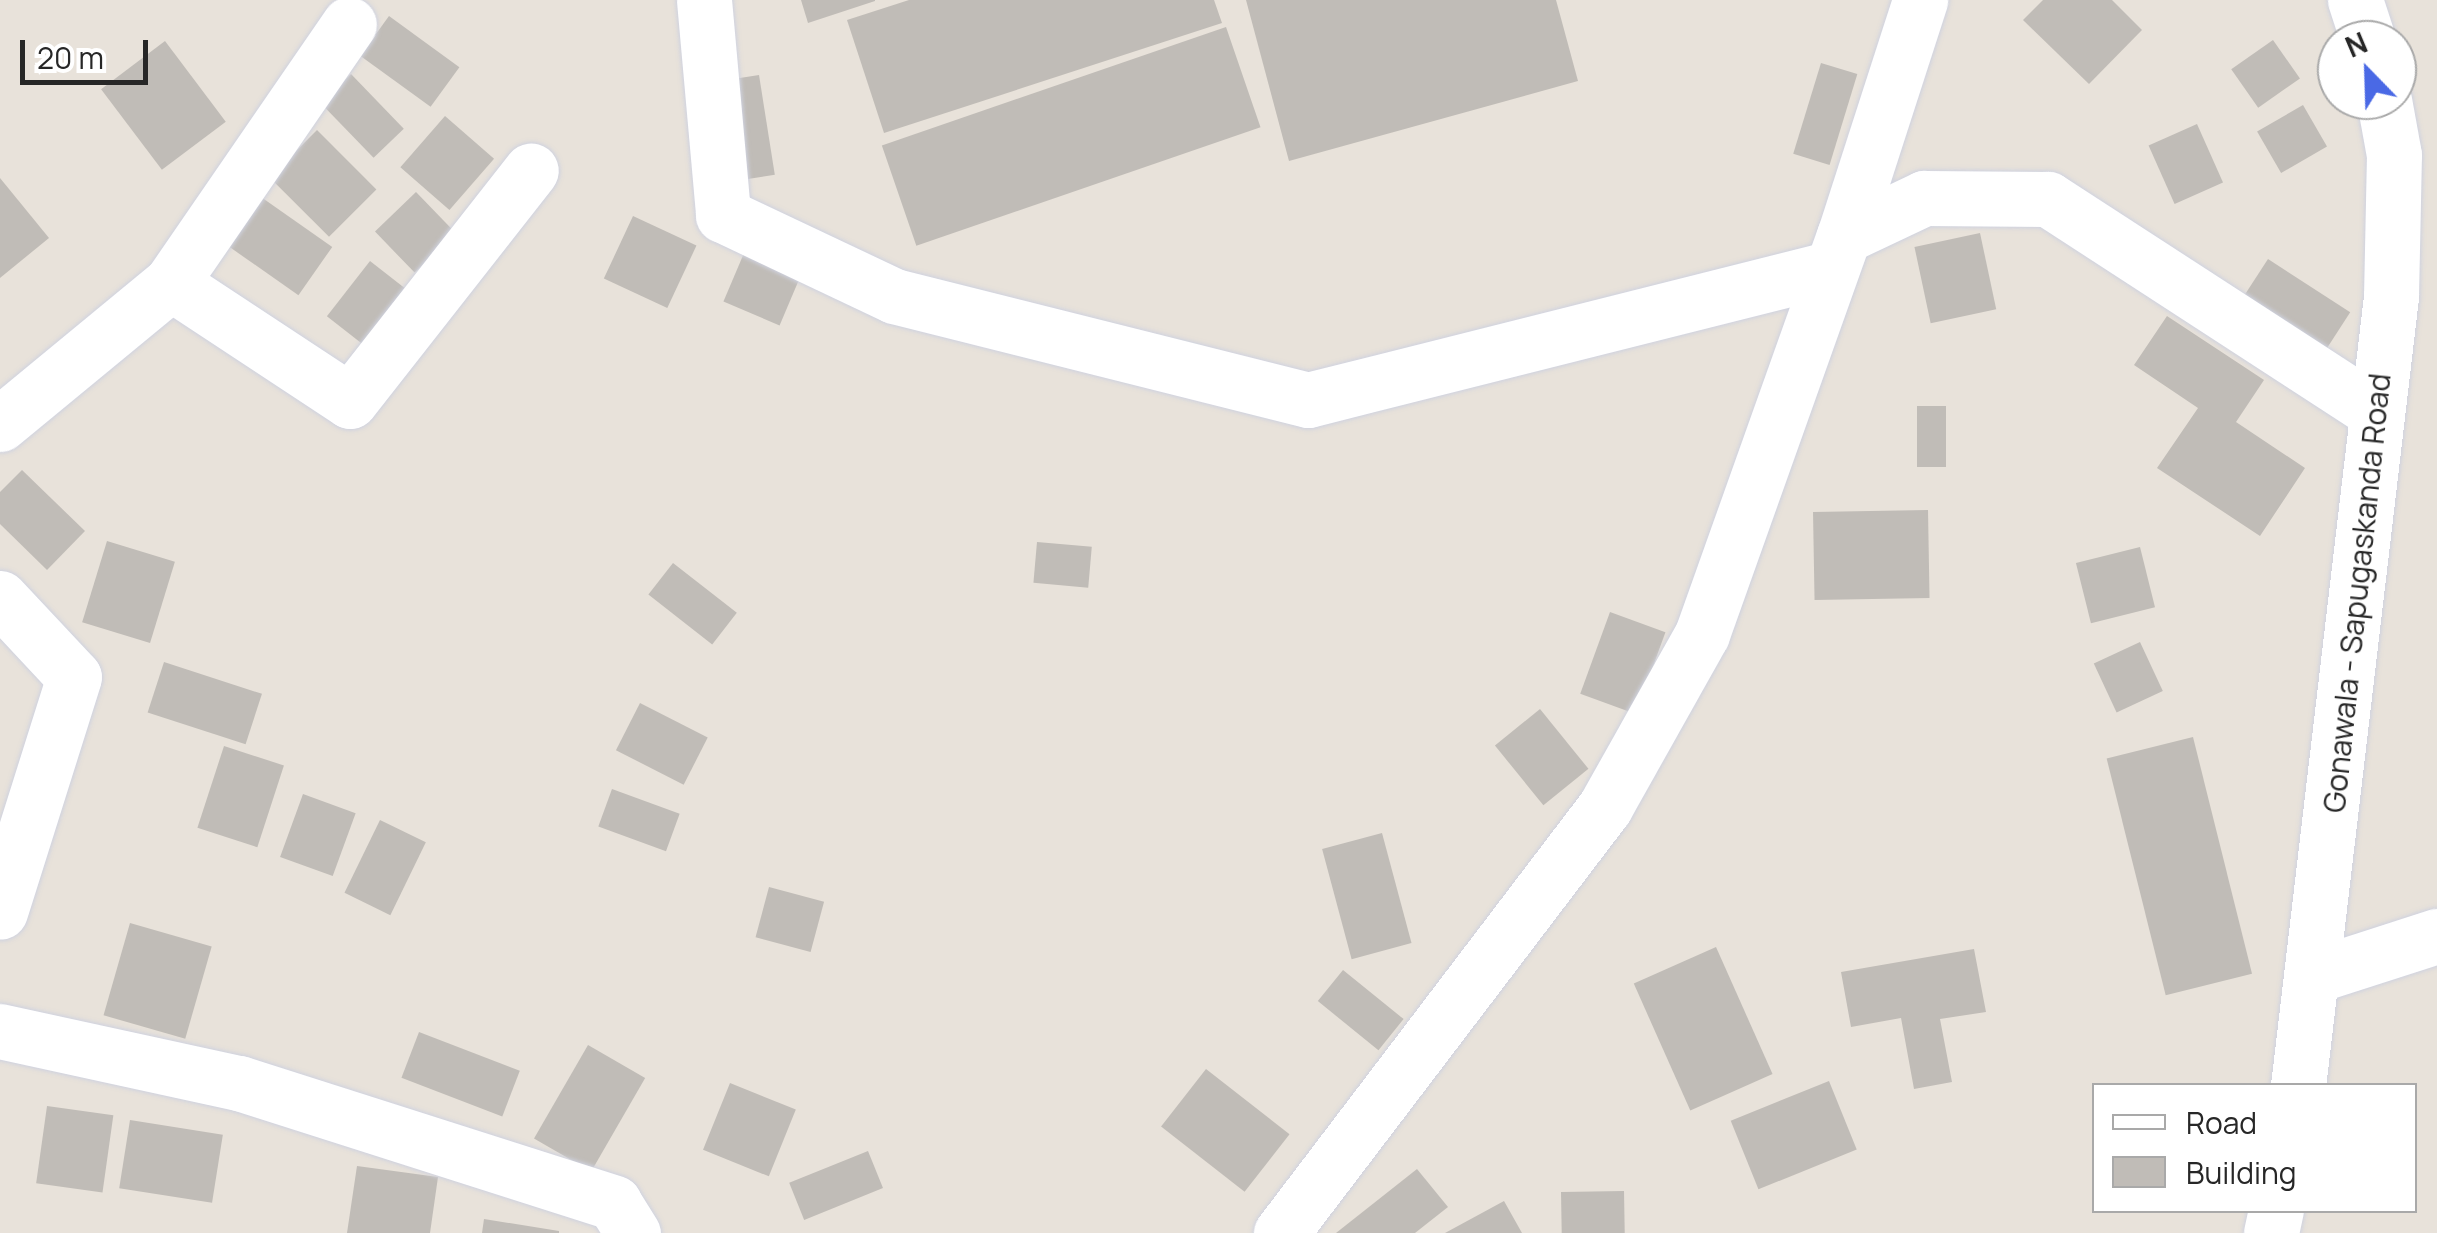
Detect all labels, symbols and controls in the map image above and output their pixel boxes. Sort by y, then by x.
scale bar [25,20,152,82]
north arrow [2317,20,2417,120]
text: N [2339,23,2373,66]
text: 20 m [37,37,104,78]
street label: Gonawala - Sapugaskanda Road [2316,372,2398,814]
legend [2092,1083,2417,1213]
text: Road [2186,1102,2257,1143]
text: Building [2186,1152,2297,1193]

